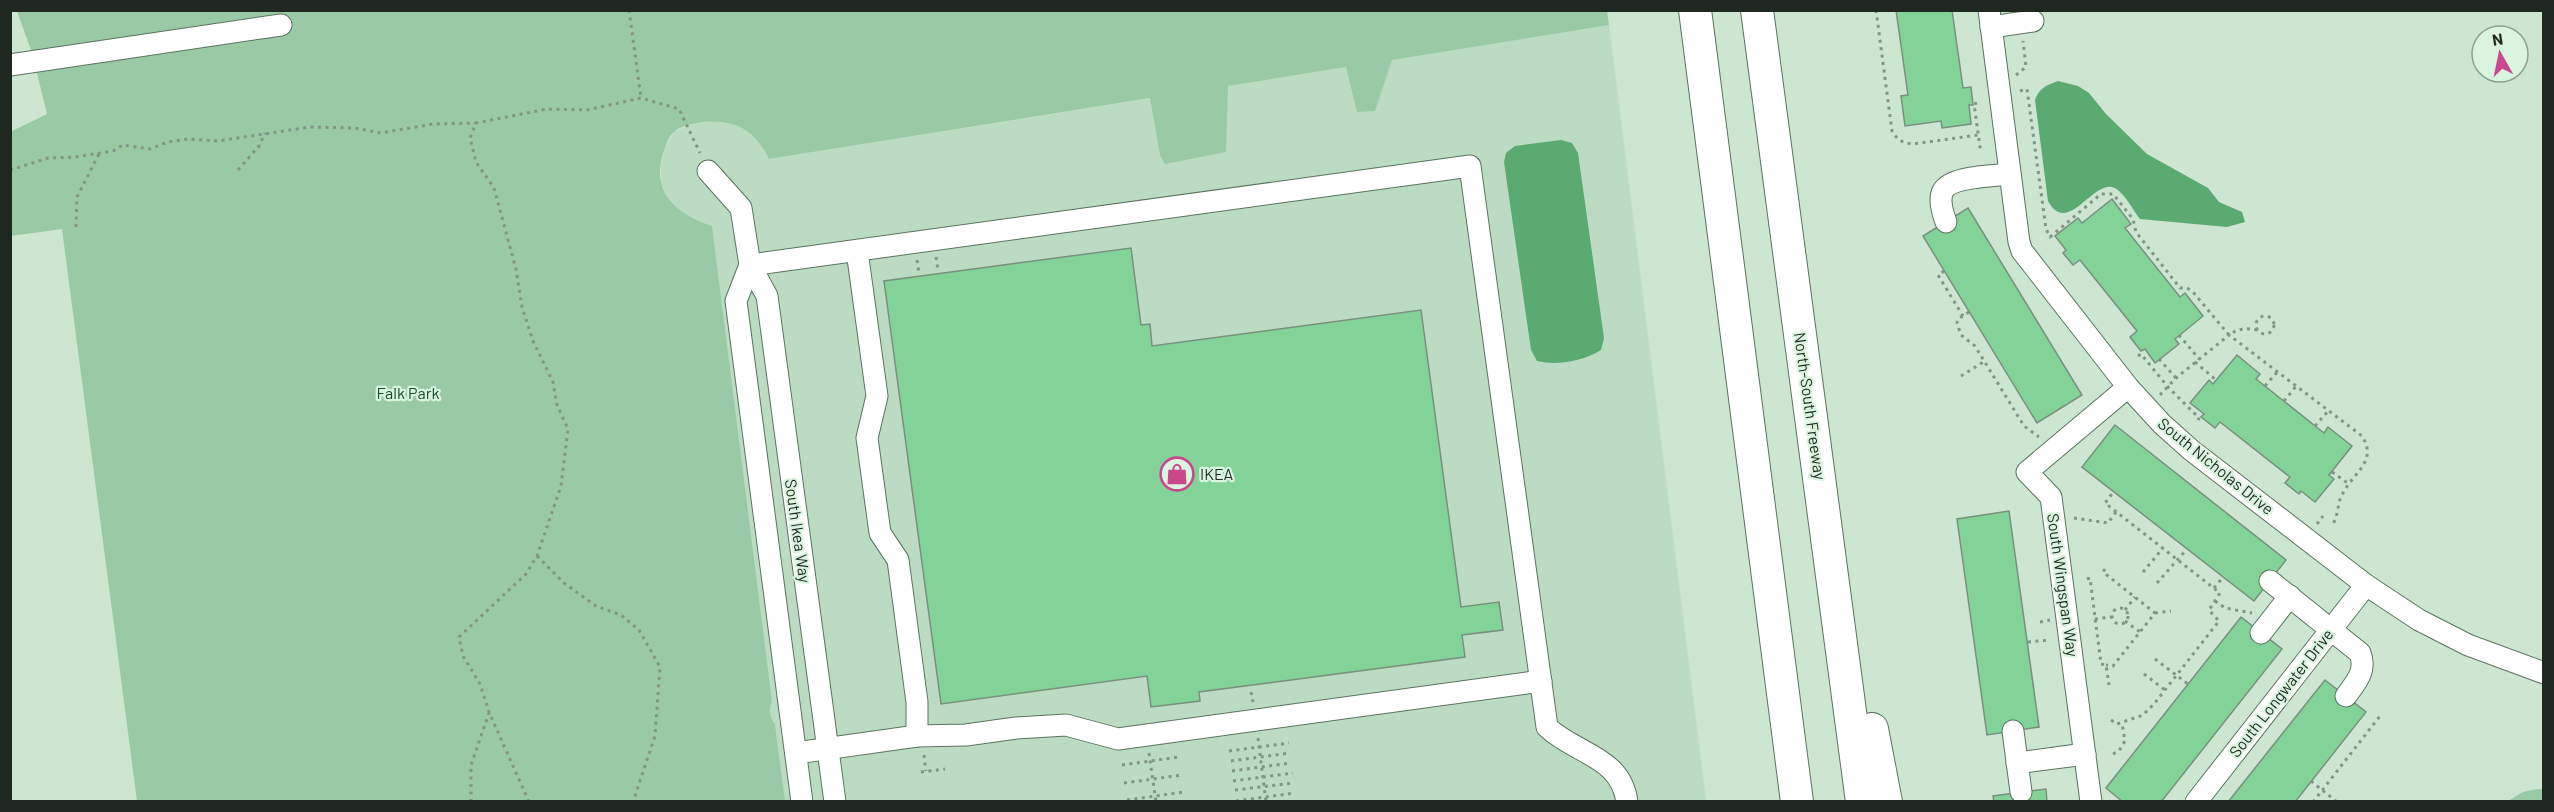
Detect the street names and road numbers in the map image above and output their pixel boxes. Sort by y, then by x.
street label: North-South Freeway [1791,331,1830,482]
street label: South Nicholas Drive [2155,413,2278,518]
street label: South Ikea Way [782,478,815,585]
street label: South Wingspan Way [2044,512,2083,659]
street label: South Longwater Drive [2225,625,2337,761]

